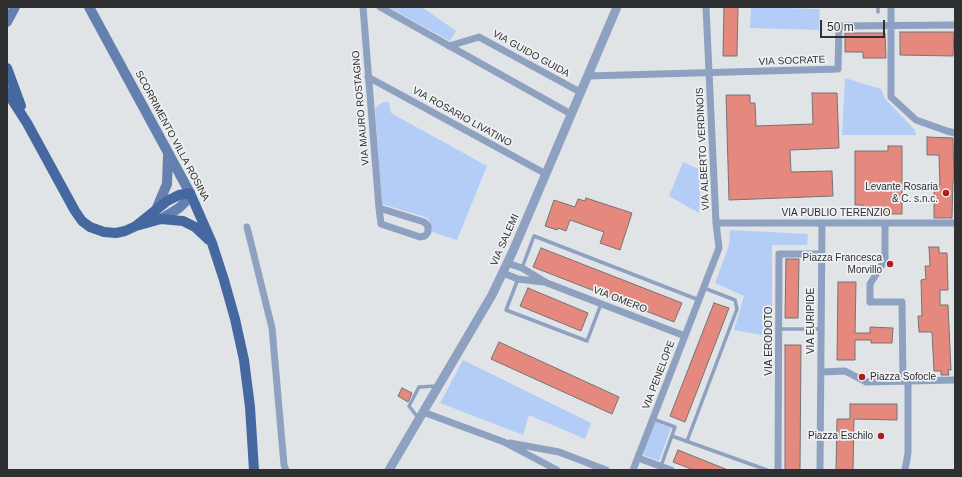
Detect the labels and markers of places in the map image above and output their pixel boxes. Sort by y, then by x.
place label: Levante Rosaria & C. s.n.c. [865,181,938,204]
marker: Levante Rosaria & C. s.n.c. [941,188,951,198]
place label: Piazza Francesca Morvillo [803,252,882,276]
marker: Piazza Francesca Morvillo [885,259,895,269]
place label: Piazza Sofocle [870,371,936,383]
marker: Piazza Sofocle [857,372,867,382]
place label: Piazza Eschilo [808,430,873,442]
marker: Piazza Eschilo [876,431,886,441]

